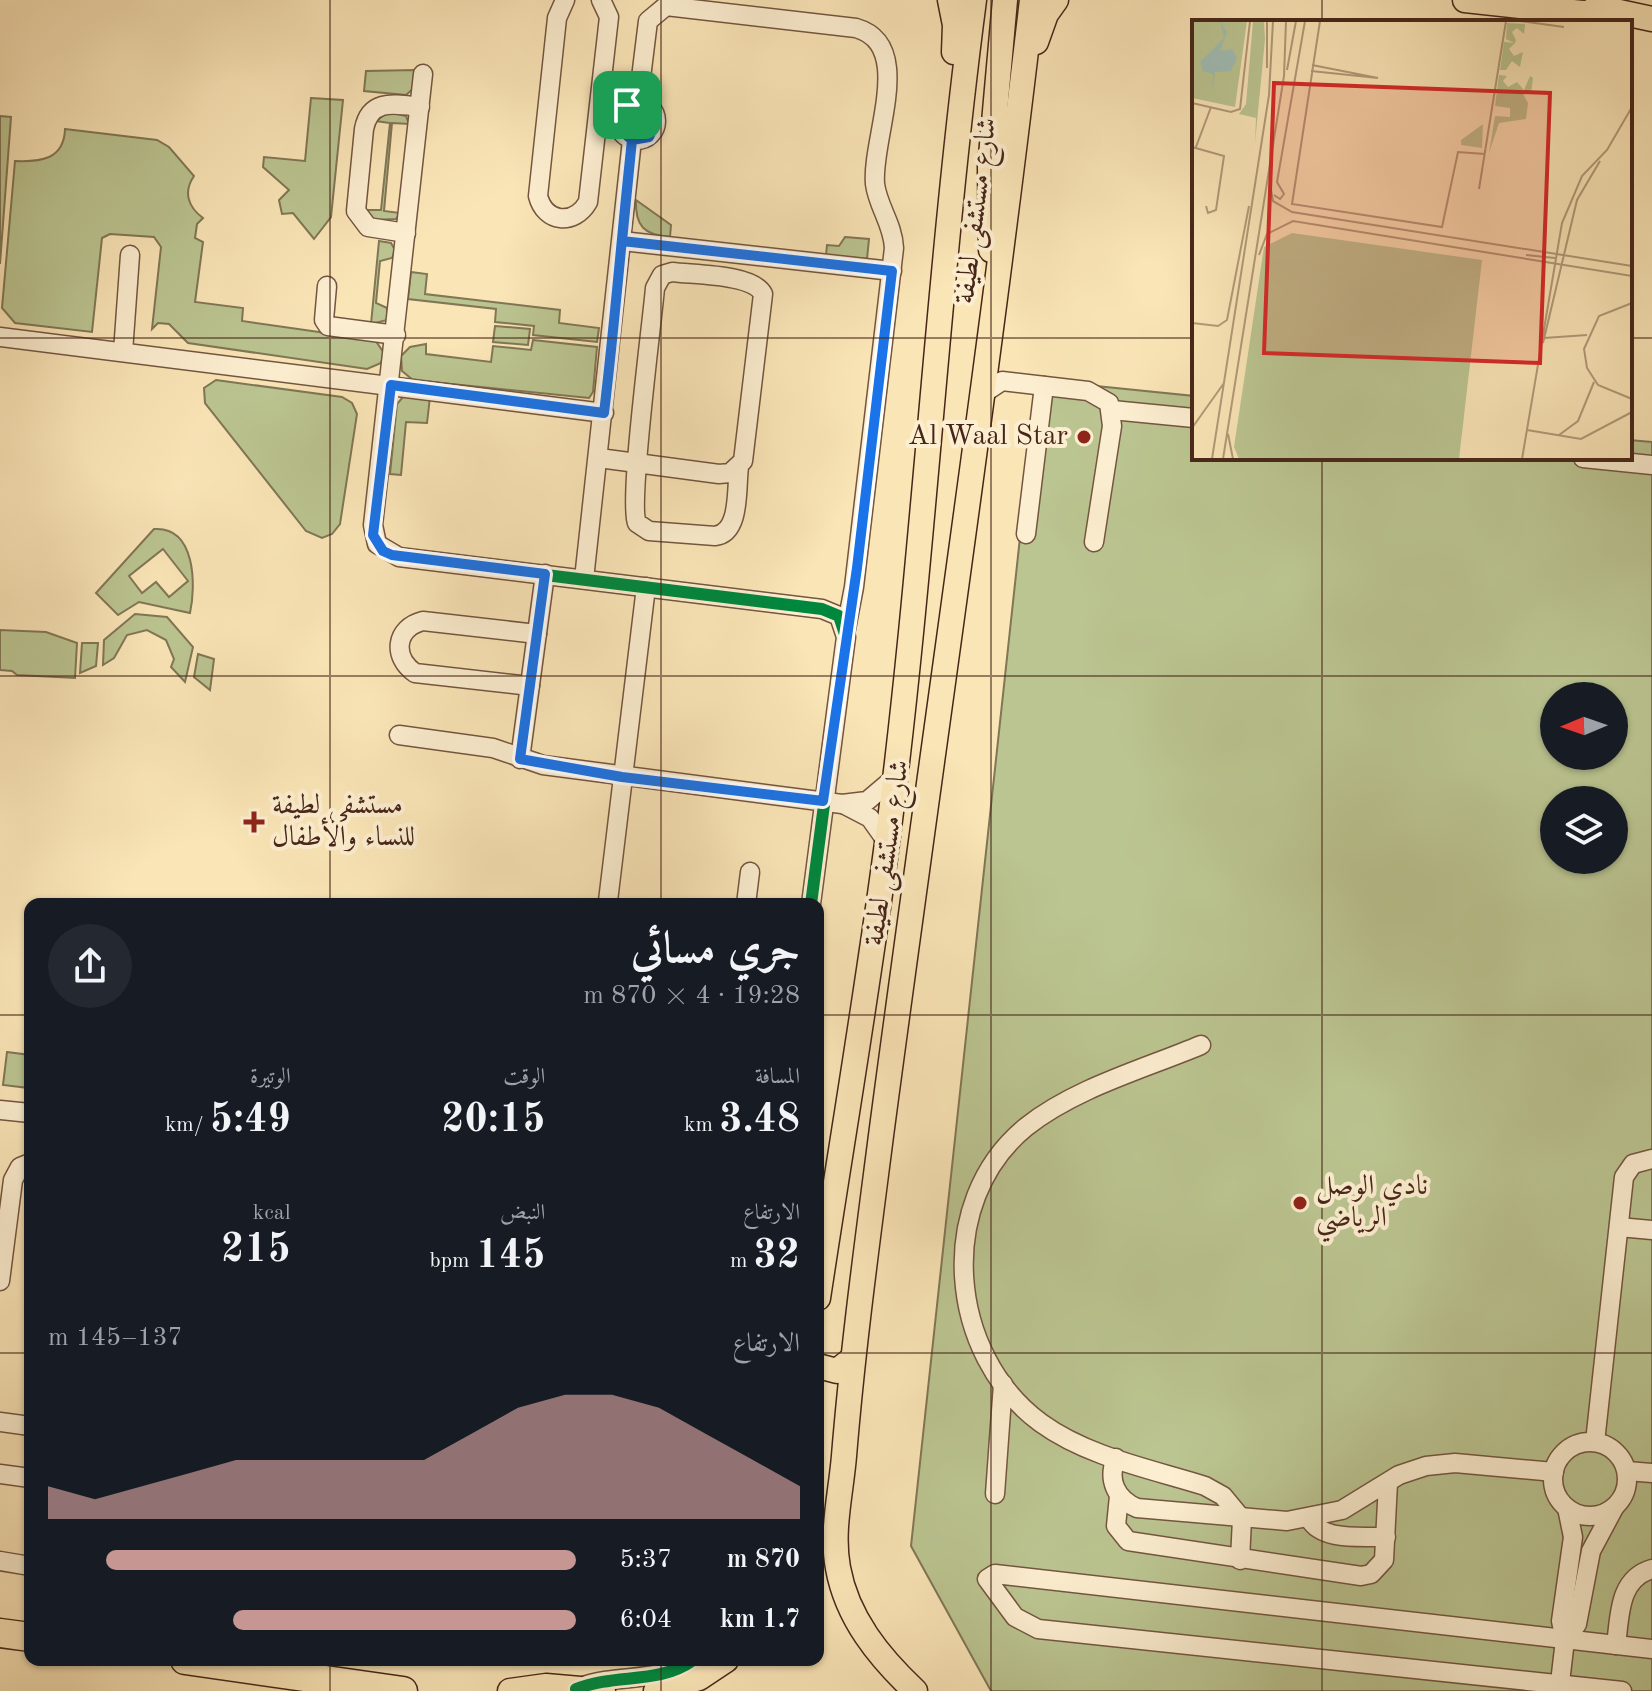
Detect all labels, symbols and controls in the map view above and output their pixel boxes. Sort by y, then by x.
inset map [1192,20,1632,460]
pin [593,71,661,139]
icon: arrive [605,83,649,127]
street label: شارع مستشفى لطيفة [952,116,1009,307]
place label: Al Waal Star [908,423,1068,451]
marker: Al Waal Star [1075,428,1093,446]
north arrow [1540,682,1628,770]
map controls [1540,682,1628,874]
street label: شارع مستشفى لطيفة [861,758,922,949]
button: layers [1540,786,1628,874]
place label: مستشفى لطيفة للنساء والأطفال [272,792,415,852]
marker: مستشفى لطيفة للنساء والأطفال [243,811,265,833]
button: share [48,924,132,1008]
text: جري مسائي [631,928,800,972]
text: 19:28 · 4 × 870 m [583,983,800,1009]
text: الوتيرة [250,1066,291,1088]
text: الوقت [503,1066,545,1088]
text: المسافة [755,1066,800,1088]
text: 5:49 [210,1101,291,1141]
text: 20:15 [441,1101,545,1141]
text: 3.48 [719,1101,800,1141]
text: /km [165,1114,210,1136]
text: km [684,1114,719,1136]
place label: نادي الوصل الرياضي [1316,1173,1428,1243]
marker: نادي الوصل الرياضي [1291,1194,1309,1212]
text: kcal [253,1202,291,1224]
text: النبض [500,1202,545,1224]
text: الارتفاع [743,1202,800,1224]
text: 215 [221,1231,291,1271]
text: 145 [476,1237,545,1277]
text: 32 [754,1237,800,1277]
text: bpm [429,1250,476,1272]
text: m [730,1250,754,1272]
text: 137–145 m [48,1325,183,1351]
text: الارتفاع [733,1331,800,1357]
text: 5:37 [619,1547,672,1573]
text: 870 m [727,1547,800,1573]
text: 6:04 [619,1607,672,1633]
text: 1.7 km [720,1607,800,1633]

